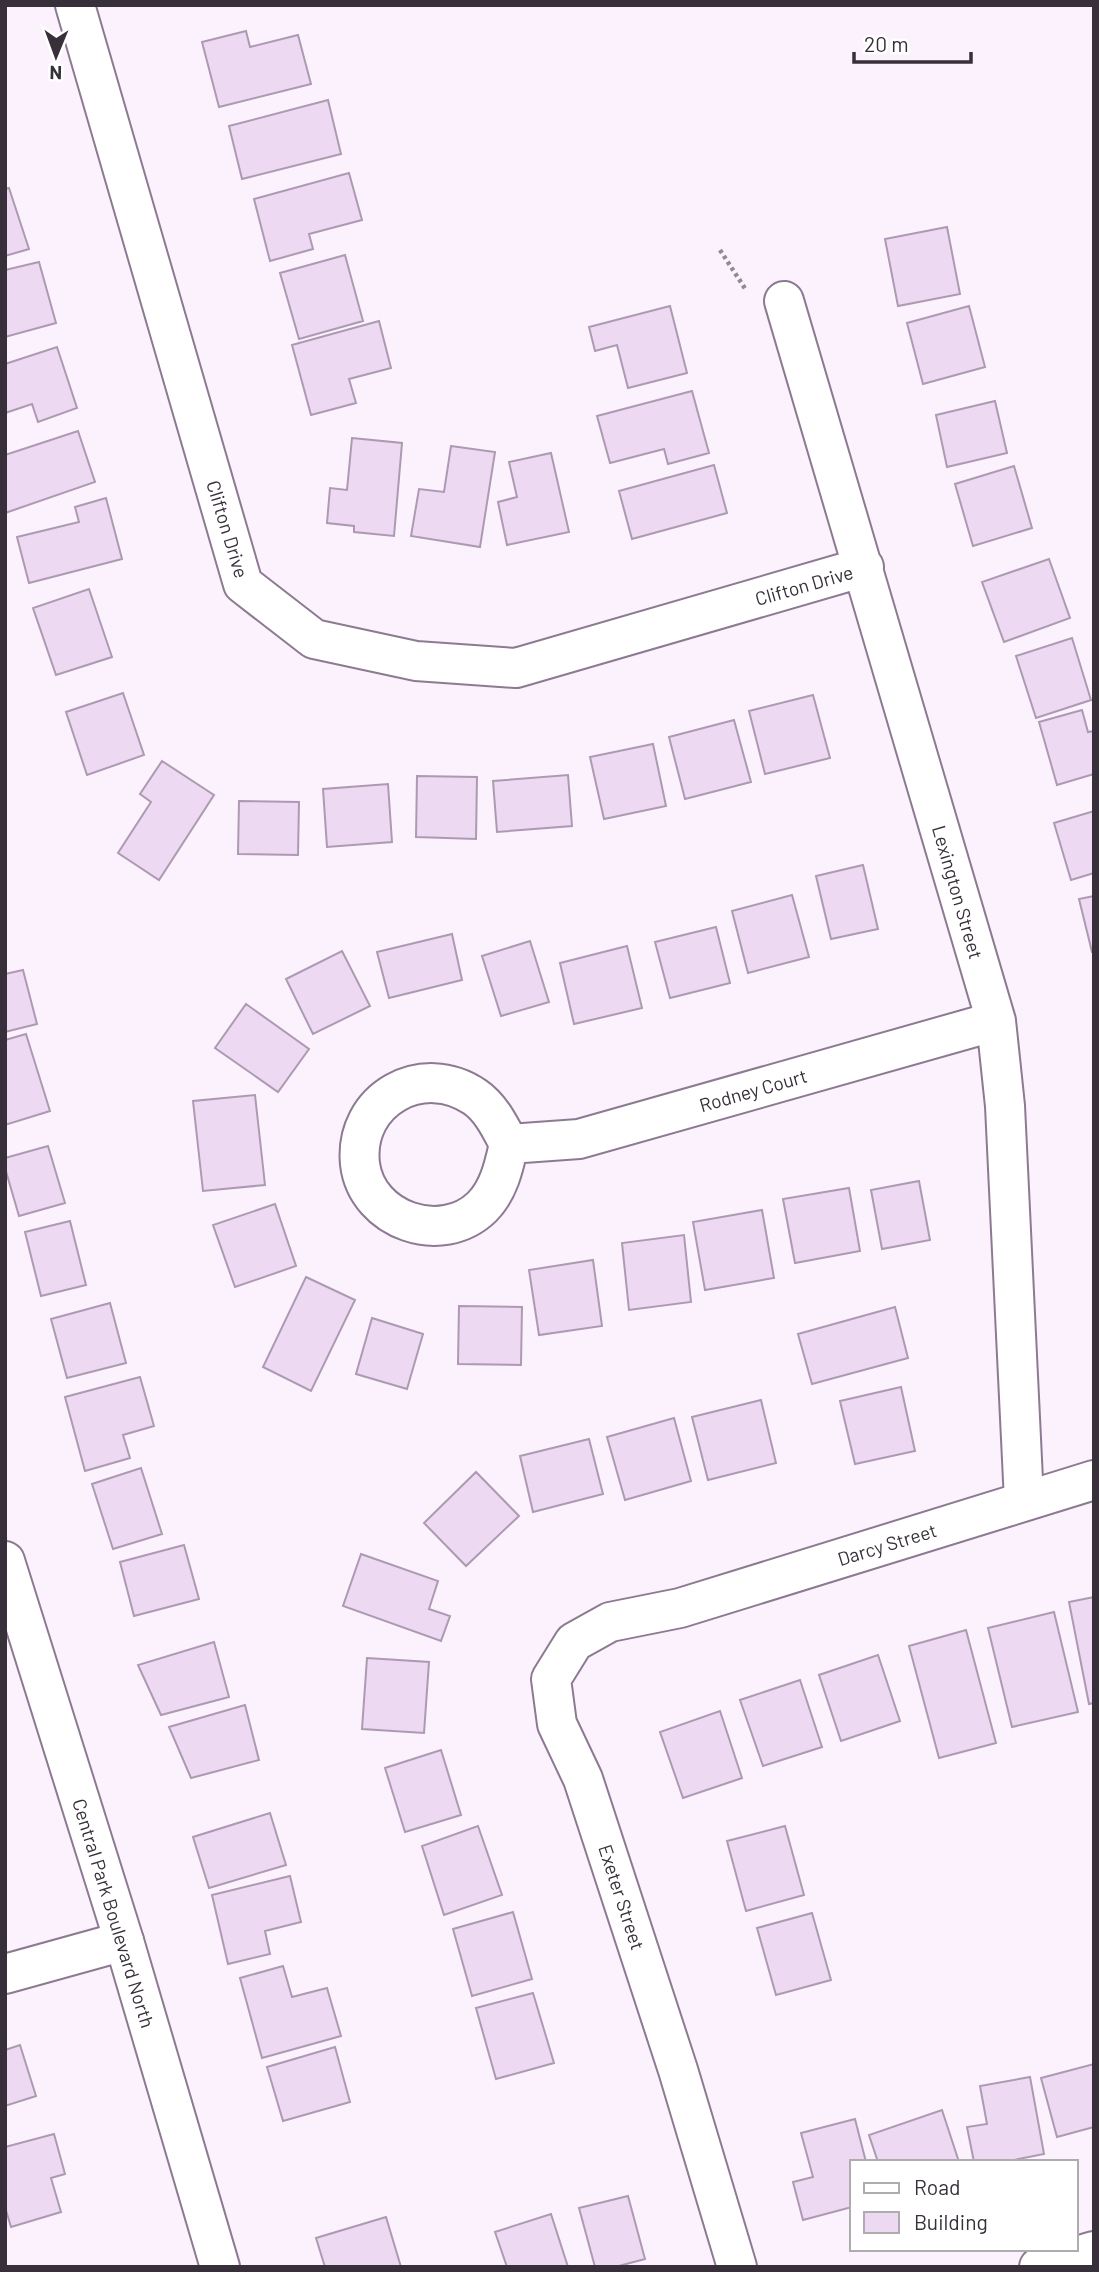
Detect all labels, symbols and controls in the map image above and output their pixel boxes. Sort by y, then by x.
north arrow [21,21,91,91]
scale bar [854,21,971,65]
text: 20 m [864,31,909,56]
text: N [49,62,62,85]
street label: Clifton Drive [202,477,254,581]
street label: Clifton Drive [752,560,856,610]
street label: Lexington Street [928,823,988,961]
street label: Rodney Court [696,1064,810,1116]
street label: Darcy Street [835,1518,939,1570]
street label: Central Park Boulevard North [68,1796,160,2030]
street label: Exeter Street [594,1841,650,1953]
legend [850,2160,1078,2251]
text: Road [914,2174,960,2199]
text: Building [914,2209,988,2234]

